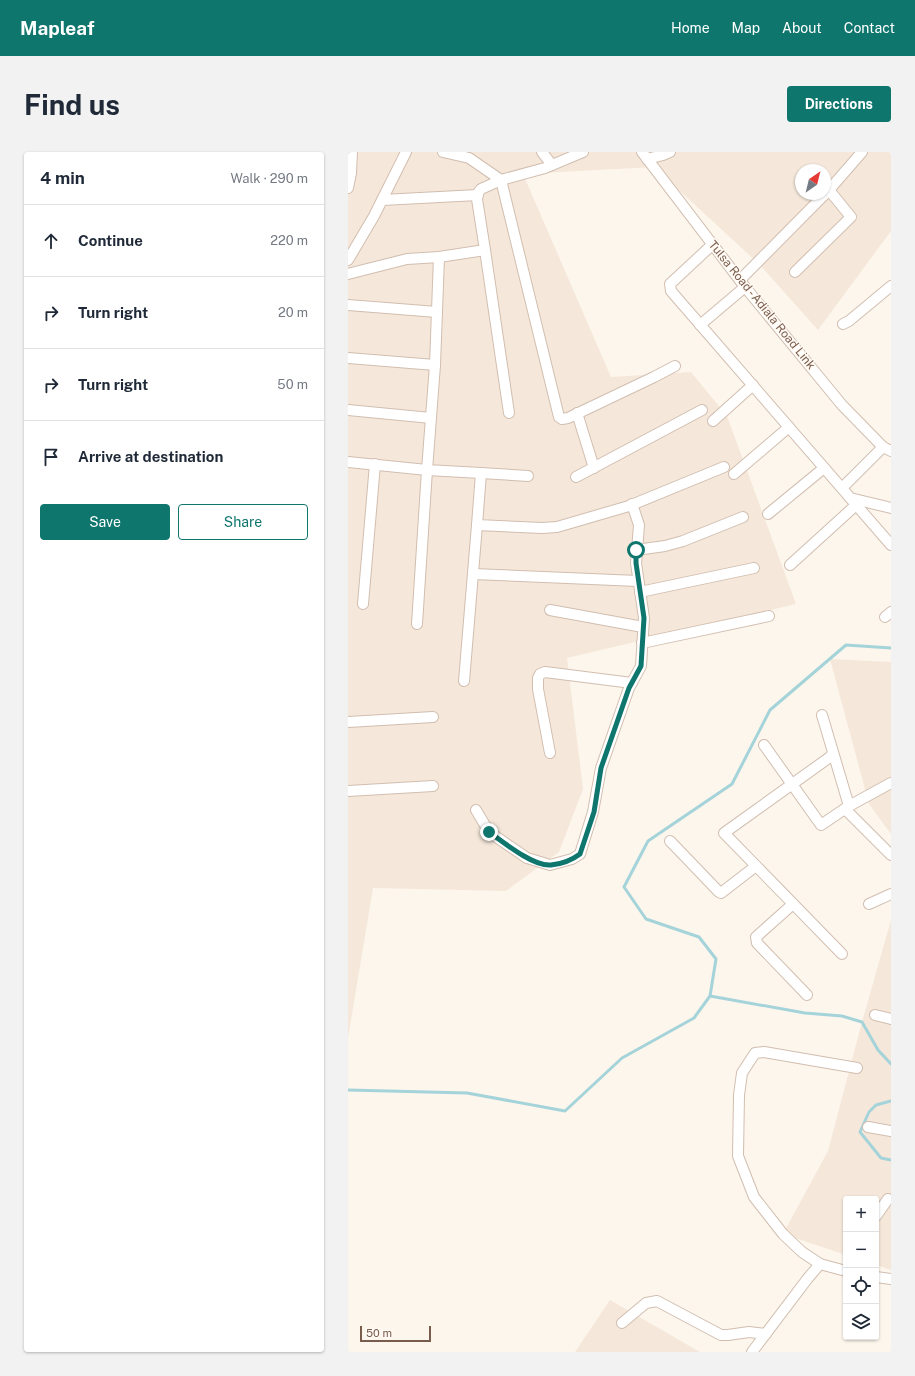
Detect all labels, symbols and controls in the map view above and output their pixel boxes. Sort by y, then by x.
text: Mapleaf [20,17,94,39]
text: Home [671,20,710,36]
text: Map [732,20,760,36]
text: About [782,20,822,36]
text: Contact [844,20,895,36]
button: Directions [787,86,891,122]
text: Find us [24,88,120,121]
north arrow [795,164,831,200]
text: 4 min [40,168,85,188]
text: Walk · 290 m [230,171,308,186]
icon: ahead [40,230,62,252]
text: Continue [78,232,143,249]
text: 220 m [270,233,308,248]
street label: Tulsa Road - Adiala Road Link [706,238,818,372]
icon: right [40,302,62,324]
text: Turn right [78,304,148,321]
text: 20 m [278,305,308,320]
icon: right [40,374,62,396]
text: Turn right [78,376,148,393]
text: 50 m [277,377,308,392]
icon: arrive [40,446,62,468]
text: Arrive at destination [78,448,223,465]
button: Save [40,504,170,540]
button: Share [178,504,308,540]
route start [627,541,645,559]
route end [480,823,498,841]
map controls [843,1196,879,1340]
button: + [843,1196,879,1232]
button: − [843,1232,879,1268]
button: locate [843,1268,879,1304]
button: layers [843,1304,879,1340]
scale bar [360,1324,431,1343]
text: 50 m [366,1327,392,1339]

